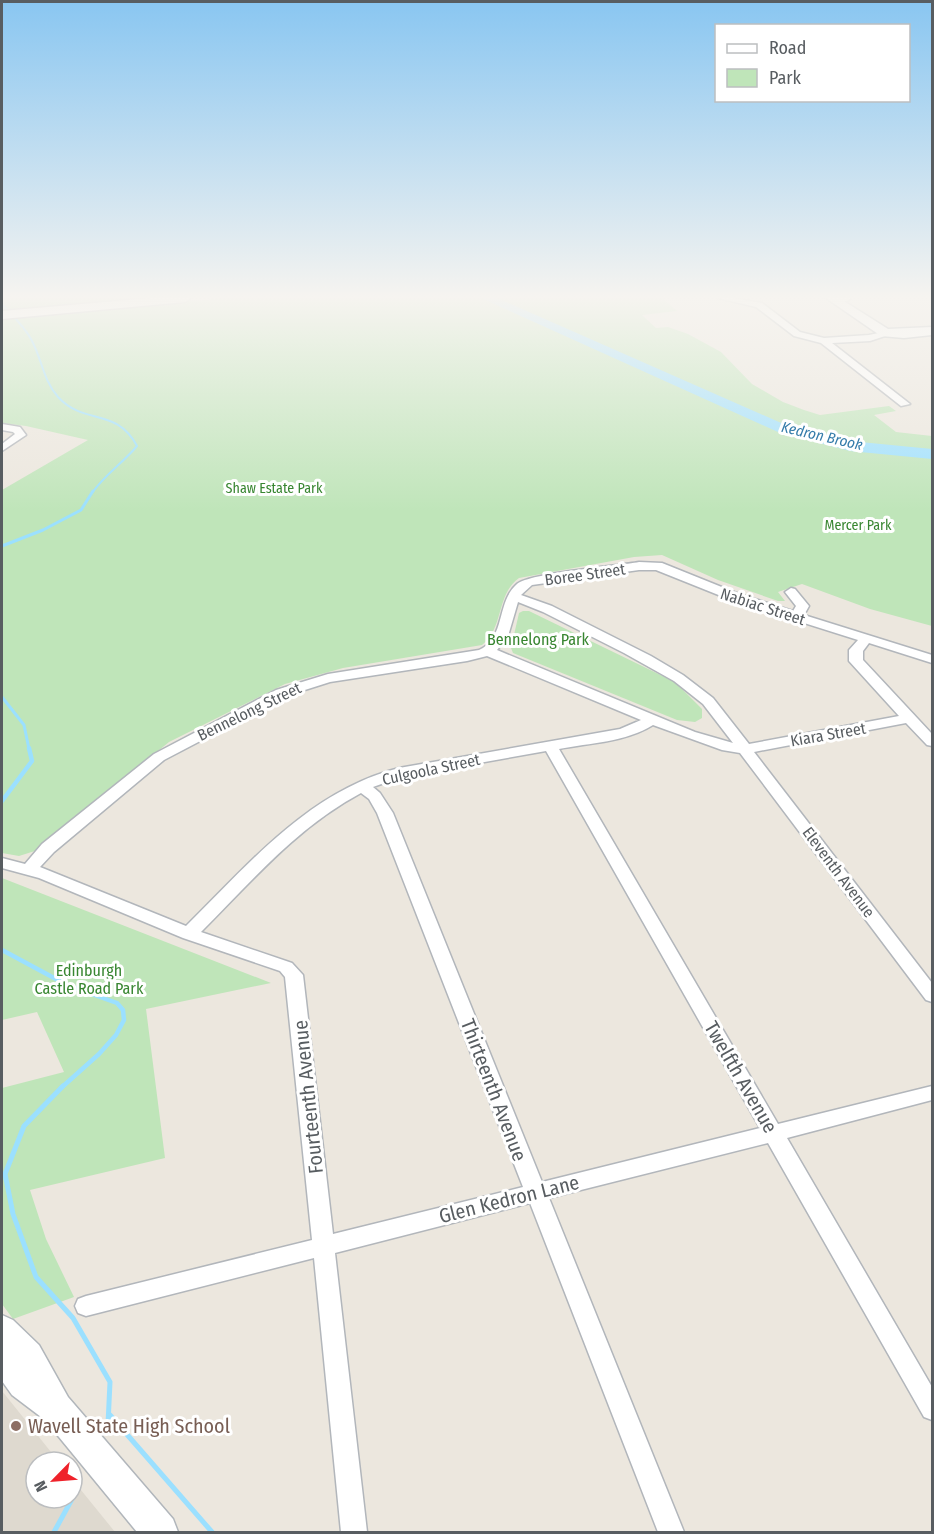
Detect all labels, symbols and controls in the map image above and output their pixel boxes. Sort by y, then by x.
legend [715,24,910,102]
text: Road [769,37,806,59]
text: Park [769,67,802,89]
water label: Kedron Brook [780,418,865,454]
park label: Shaw Estate Park [226,480,323,497]
park label: Mercer Park [824,517,892,534]
street label: Boree Street [544,559,627,590]
street label: Nabiac Street [718,584,808,629]
park label: Bennelong Park [487,630,590,649]
street label: Bennelong Street [194,678,305,745]
street label: Kiara Street [789,718,868,750]
street label: Culgoola Street [380,750,483,789]
street label: Eleventh Avenue [798,823,879,921]
park label: Edinburgh Castle Road Park [35,961,144,998]
street label: Thirteenth Avenue [456,1016,532,1164]
street label: Twelfth Avenue [699,1017,783,1137]
street label: Fourteenth Avenue [288,1019,328,1175]
street label: Glen Kedron Lane [436,1170,582,1228]
place label: Wavell State High School [28,1414,230,1438]
marker: Wavell State High School [9,1419,23,1433]
north arrow [24,1450,84,1510]
text: N [30,1478,51,1494]

